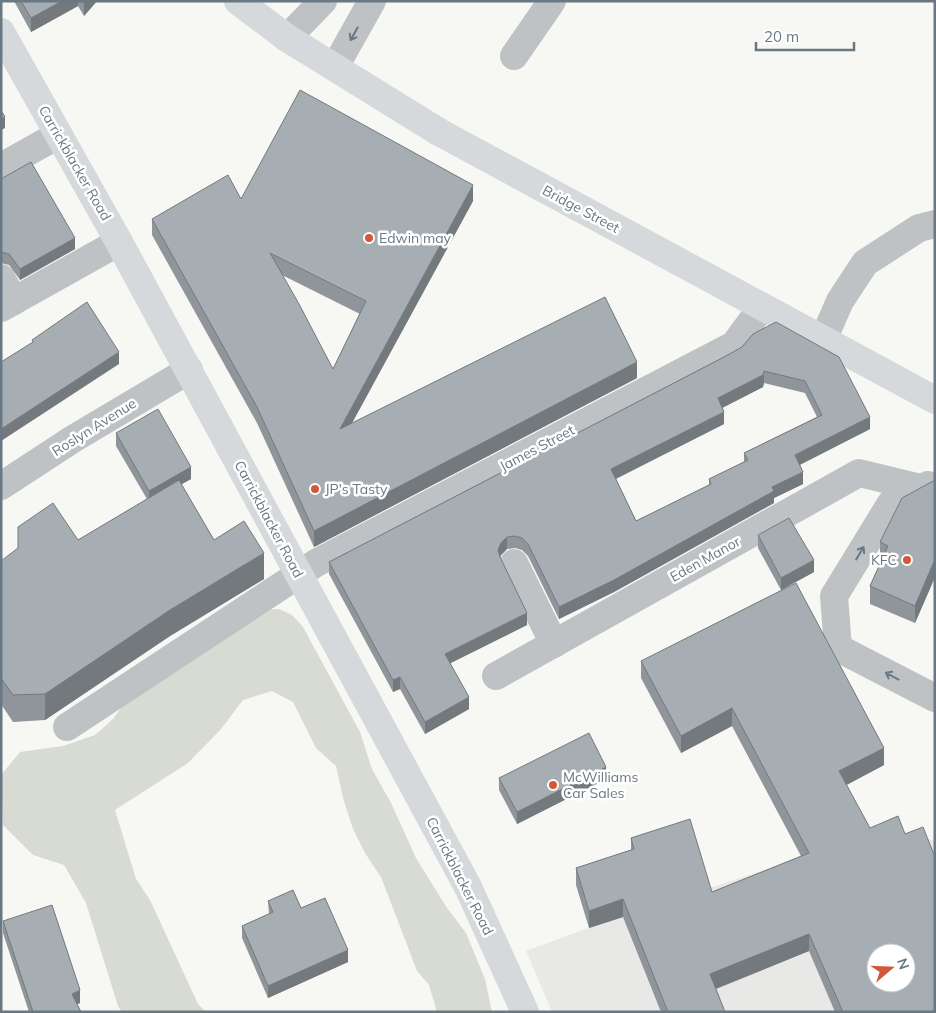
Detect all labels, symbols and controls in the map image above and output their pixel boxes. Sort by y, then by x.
scale bar [756,20,854,52]
one-way arrow [348,27,358,41]
text: 20 m [764,27,799,46]
street label: Carrickblacker Road [35,102,115,224]
street label: Bridge Street [539,181,623,237]
place label: Edwin may [379,229,452,247]
marker: Edwin may [363,232,375,244]
street label: Roslyn Avenue [49,394,139,460]
street label: James Street [496,421,578,475]
street label: Carrickblacker Road [231,457,307,581]
place label: JP's Tasty [325,480,388,498]
marker: JP's Tasty [309,483,321,495]
street label: Eden Manor [667,532,744,586]
one-way arrow [856,547,866,561]
place label: KFC [871,551,897,569]
marker: KFC [901,554,913,566]
one-way arrow [884,671,899,681]
place label: McWilliams Car Sales [563,768,639,802]
marker: McWilliams Car Sales [547,779,559,791]
street label: Carrickblacker Road [422,814,498,938]
north arrow [866,943,916,993]
text: N [893,956,914,972]

